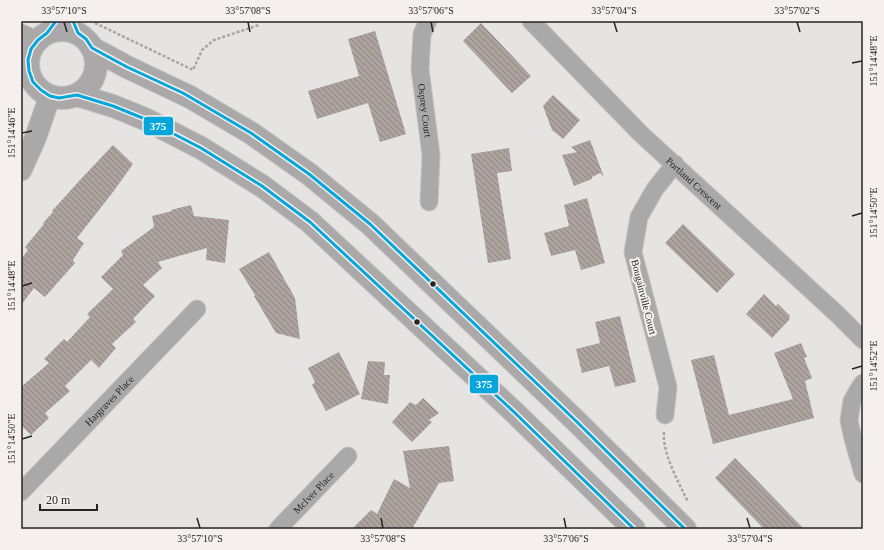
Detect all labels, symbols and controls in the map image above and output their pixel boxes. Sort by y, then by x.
text: 33°57'10"S [41,5,87,16]
text: 33°57'08"S [225,5,271,16]
text: 33°57'06"S [408,5,454,16]
text: 33°57'04"S [591,5,637,16]
text: 33°57'02"S [774,5,820,16]
text: 151°14'48"E [868,36,879,87]
street label: Osprey Court [416,83,434,138]
text: 151°14'46"E [6,108,17,159]
line badge: 375 [143,116,174,136]
text: 375 [150,120,167,132]
street label: Portland Crescent [664,155,724,211]
text: 151°14'50"E [868,188,879,239]
street label: Bougainville Court [629,258,659,336]
text: 151°14'48"E [6,261,17,312]
unlabelled marker [428,279,438,289]
unlabelled marker [412,317,422,327]
text: 151°14'52"E [868,341,879,392]
street label: Hargraves Place [82,373,136,428]
line badge: 375 [469,374,499,394]
text: 375 [476,378,493,390]
text: 151°14'50"E [6,414,17,465]
street label: McIver Place [291,469,336,515]
scale bar [40,486,97,512]
text: 20 m [46,493,71,507]
text: 33°57'10"S [177,533,223,544]
text: 33°57'08"S [360,533,406,544]
text: 33°57'06"S [543,533,589,544]
text: 33°57'04"S [727,533,773,544]

